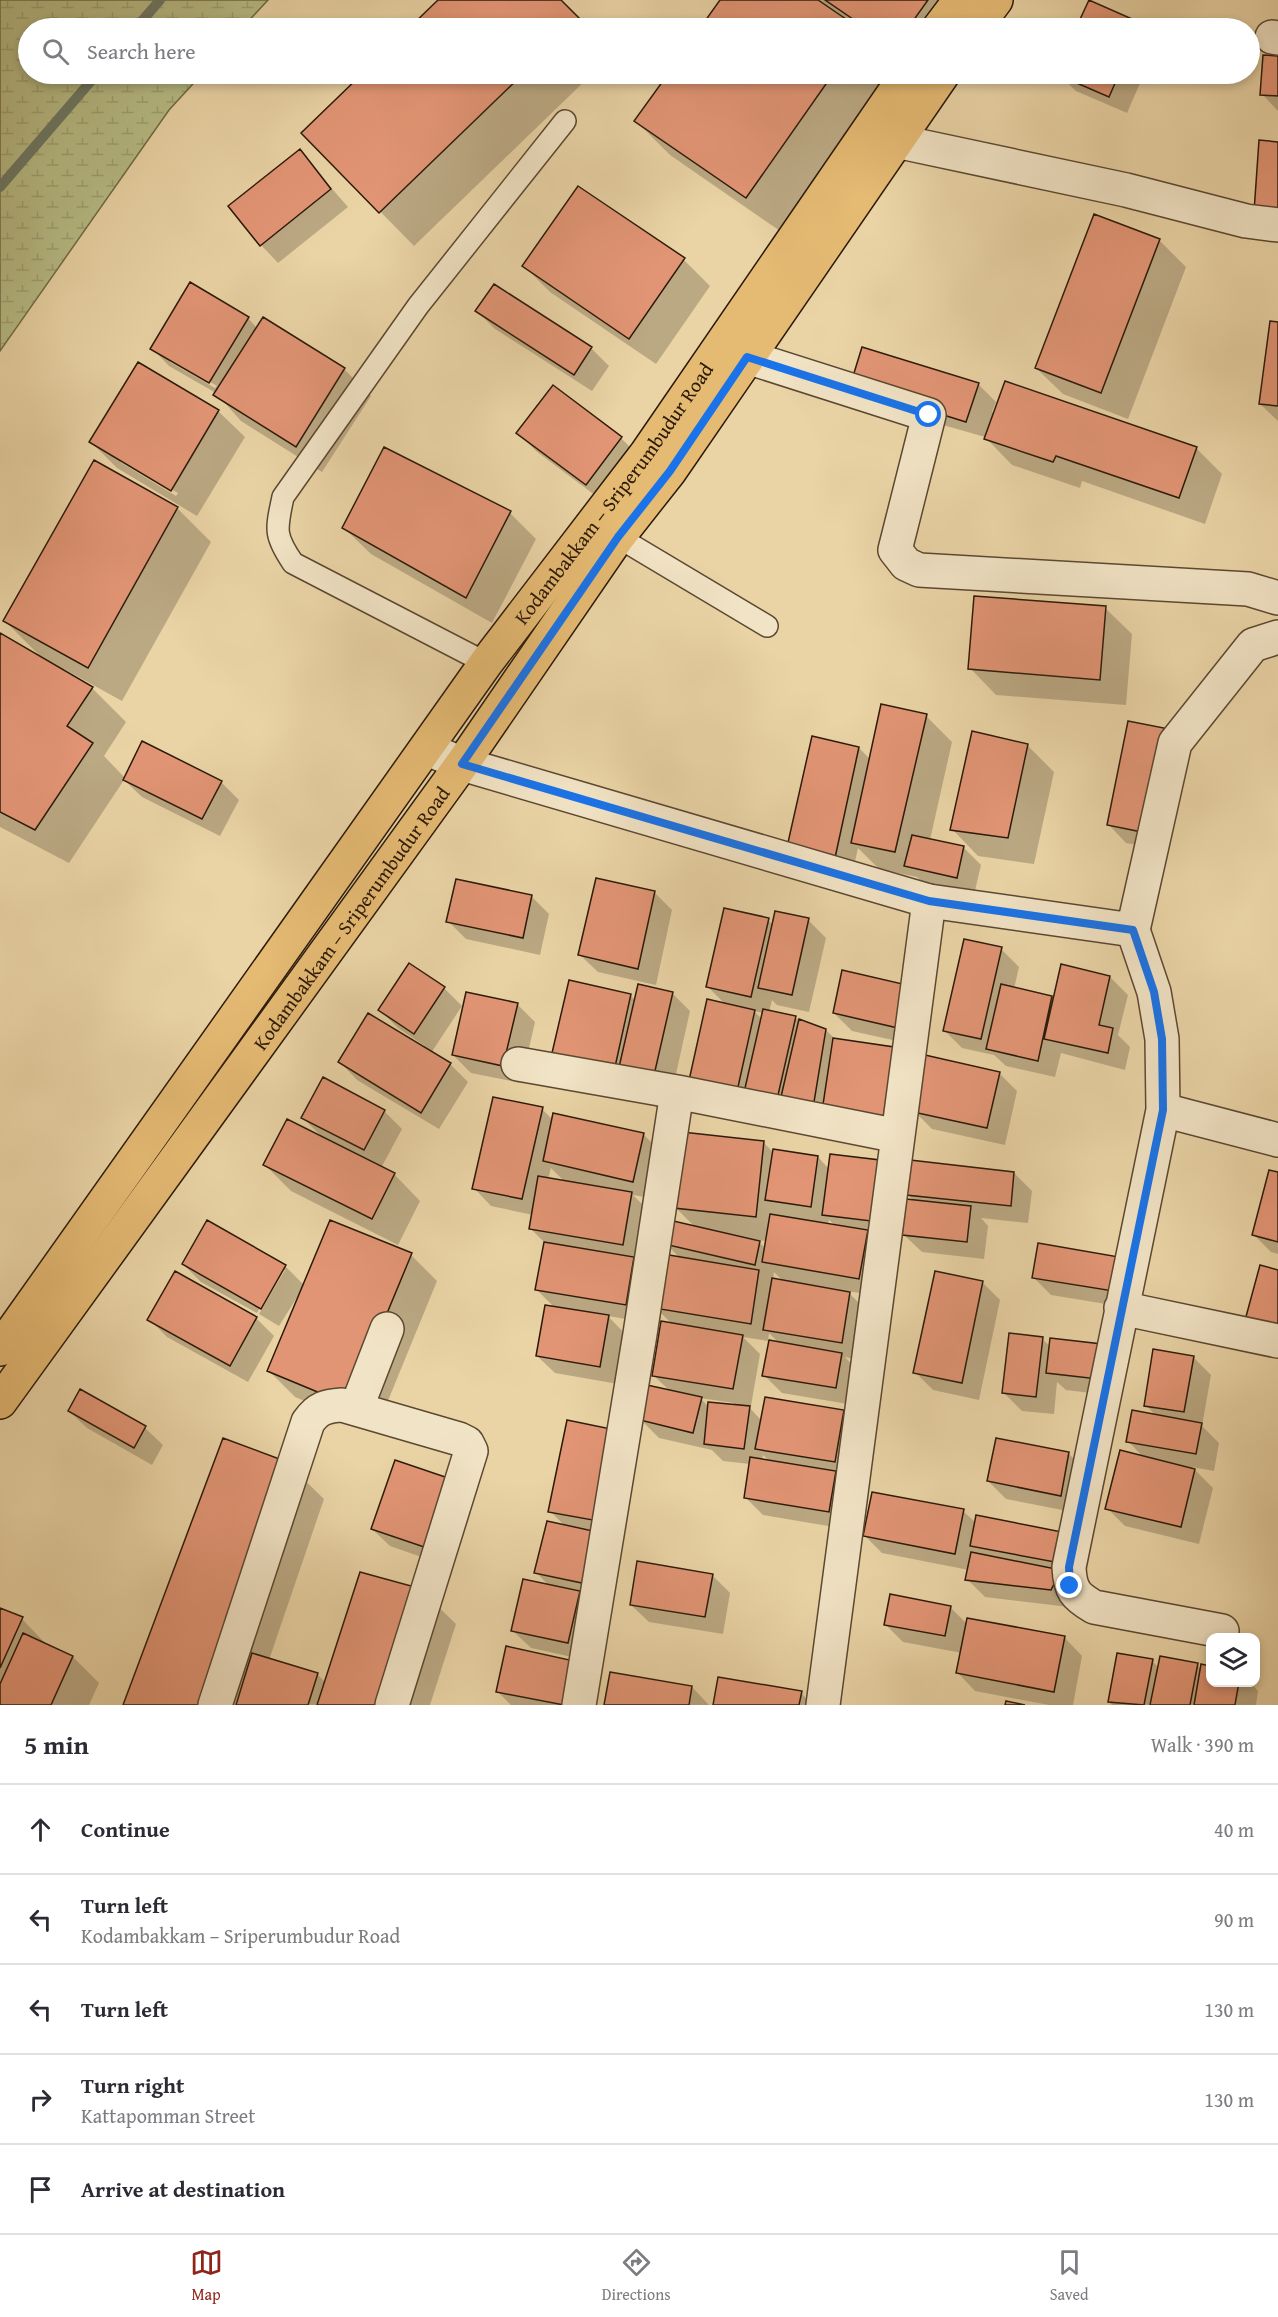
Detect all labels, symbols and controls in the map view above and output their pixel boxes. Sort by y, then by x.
search box [18,18,1260,84]
icon: search [39,35,72,68]
text: Search here [87,35,196,67]
street label: Kodambakkam – Sriperumbudur Road [507,356,720,630]
route start [915,401,941,427]
street label: Kodambakkam – Sriperumbudur Road [245,780,456,1055]
route end [1056,1572,1082,1598]
map controls [1206,1633,1260,1687]
button: layers [1206,1633,1260,1687]
text: 5 min [24,1725,89,1764]
text: Walk · 390 m [1151,1730,1254,1759]
icon: ahead [24,1813,57,1846]
text: Continue [81,1813,170,1845]
text: 40 m [1214,1815,1254,1844]
text: Turn left [81,1889,168,1921]
icon: left [24,1903,57,1936]
text: 90 m [1214,1905,1254,1934]
text: Kodambakkam – Sriperumbudur Road [81,1921,400,1950]
icon: left [24,1993,57,2026]
text: Turn left [81,1993,168,2025]
text: 130 m [1204,1995,1254,2024]
text: Turn right [81,2069,184,2101]
icon: right [24,2083,57,2116]
text: 130 m [1204,2085,1254,2114]
text: Kattapomman Street [81,2101,255,2130]
icon: arrive [24,2173,57,2206]
text: Arrive at destination [81,2173,285,2205]
tab: Map [190,2246,223,2306]
tab: Directions [602,2246,671,2306]
tab: Saved [1050,2246,1088,2306]

